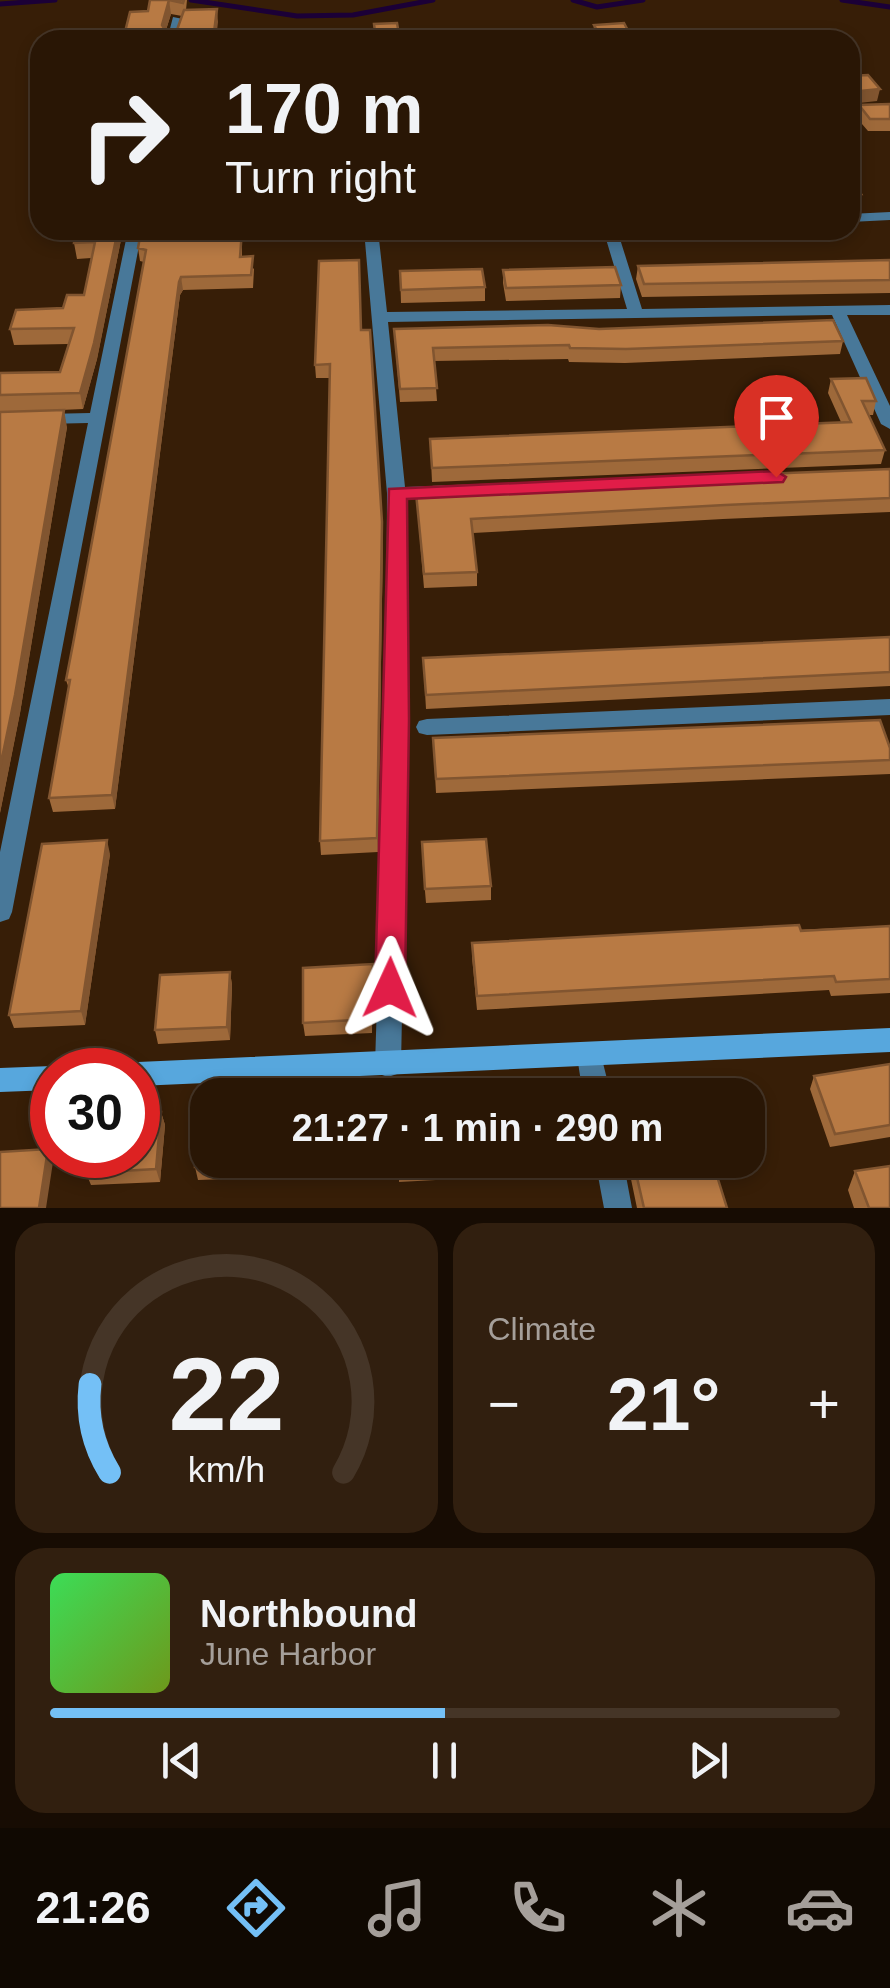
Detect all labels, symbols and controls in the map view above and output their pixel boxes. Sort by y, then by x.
icon: right [60,70,190,200]
text: 170 m [225,70,423,148]
text: Turn right [225,152,416,203]
pin [734,375,819,478]
icon: arrive [749,390,804,445]
position arrow [338,936,442,1040]
speed limit sign: 30 [30,1048,160,1178]
text: 21:27 · 1 min · 290 m [292,1107,663,1149]
text: Climate [488,1311,596,1347]
text: 22 [168,1336,284,1452]
text: 21° [607,1362,720,1446]
text: − [488,1373,520,1435]
text: + [808,1373,840,1435]
text: km/h [188,1450,265,1490]
text: Northbound [200,1593,417,1635]
text: June Harbor [200,1636,376,1672]
icon: previous [154,1733,209,1788]
icon: pause [417,1733,472,1788]
icon: next [681,1733,736,1788]
icon: directions [221,1873,291,1943]
icon: music [362,1873,432,1943]
icon: phone [503,1873,573,1943]
icon: climate [644,1873,714,1943]
icon: car [785,1873,855,1943]
text: 21:26 [35,1882,151,1933]

